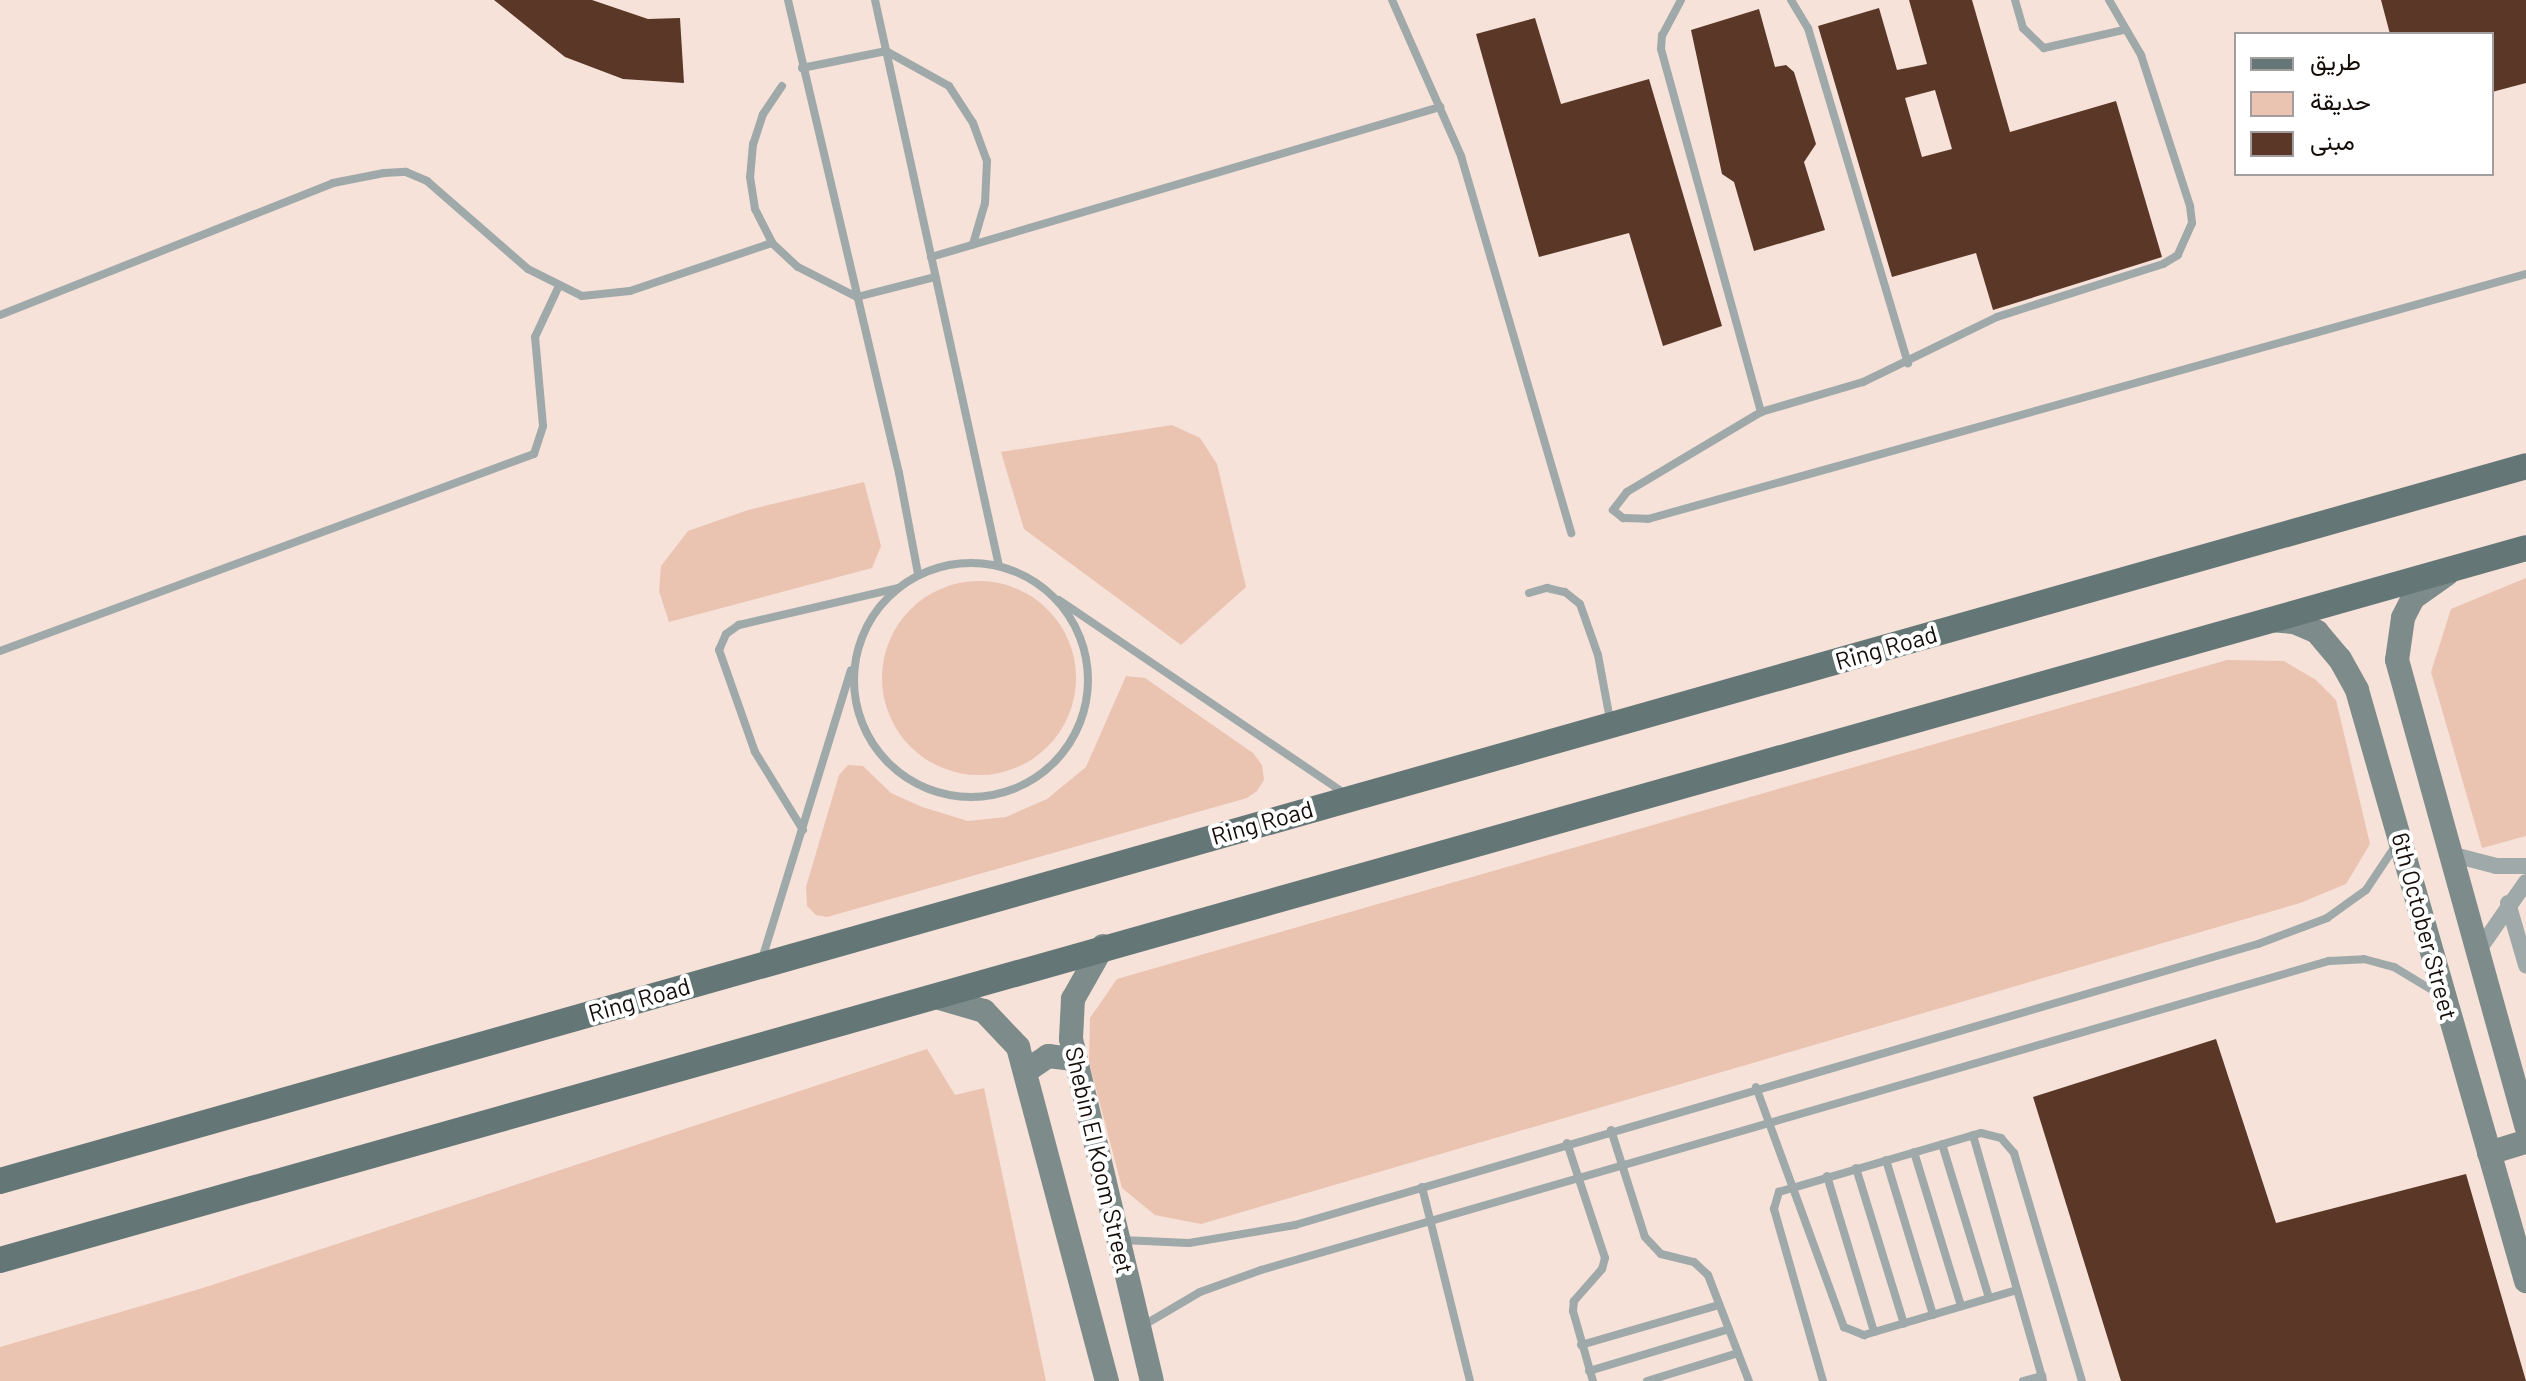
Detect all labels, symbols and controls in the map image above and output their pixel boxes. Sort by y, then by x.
legend [2234,32,2494,176]
text: طريق [2310,46,2361,75]
text: حديقة [2310,86,2371,115]
text: مبنى [2310,126,2355,155]
street label: Ring Road [1832,619,1940,675]
street label: Ring Road [1208,794,1316,850]
street label: 6th October Street [2386,829,2464,1023]
street label: Ring Road [585,971,693,1027]
street label: Shebin El Koom Street [1060,1044,1140,1276]

